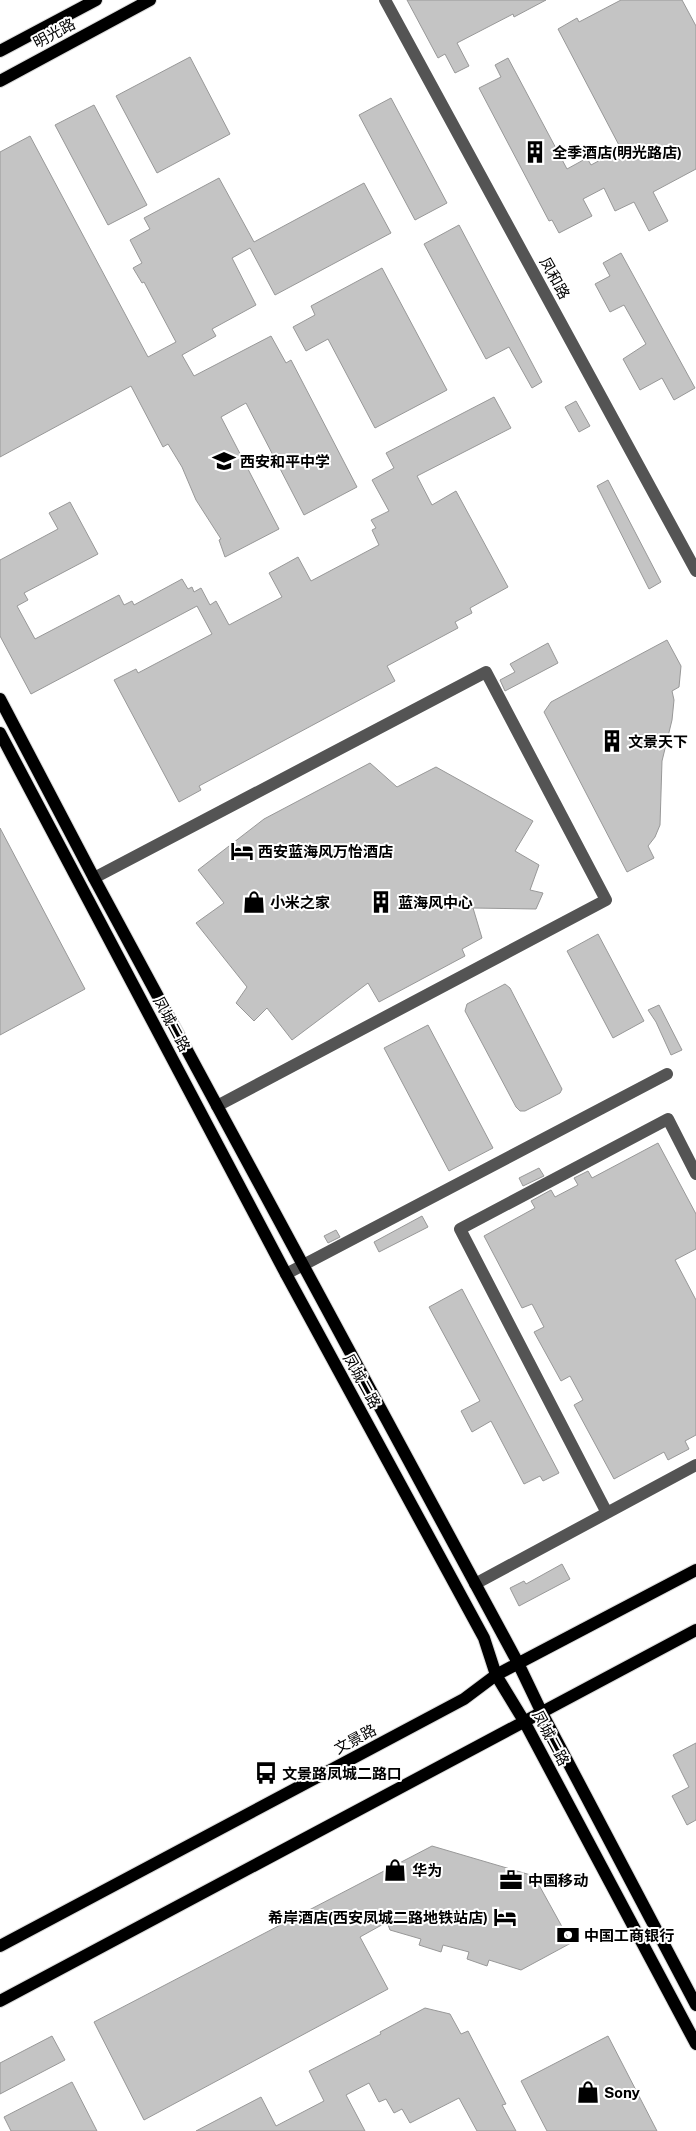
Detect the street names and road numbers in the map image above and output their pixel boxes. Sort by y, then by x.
street label: 明光路 [30,15,78,51]
street label: 凤和路 [537,254,573,302]
street label: 凤城二路 [150,994,194,1054]
street label: 凤城二路 [340,1351,384,1411]
street label: 凤城二路 [529,1708,573,1768]
street label: 文景路 [331,1721,379,1757]

